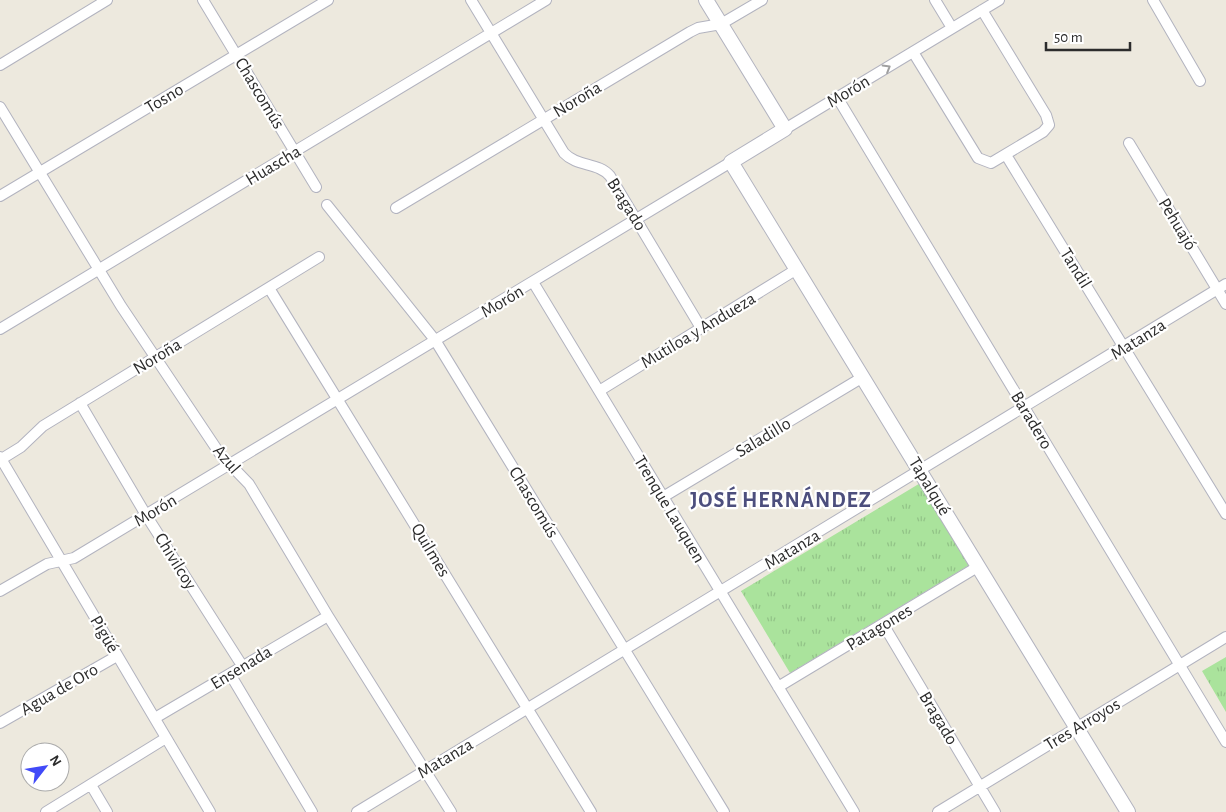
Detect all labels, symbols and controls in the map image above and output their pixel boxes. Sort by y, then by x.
scale bar [1046,20,1130,52]
text: 50 m [1054,30,1083,45]
street label: Chascomús [231,55,287,132]
one-way arrow [882,64,891,74]
street label: Morón [824,72,873,111]
street label: Noroña [550,79,605,121]
street label: Tosno [142,80,187,117]
street label: Huascha [243,142,304,189]
street label: Bragado [603,175,649,234]
street label: Pehuajó [1155,195,1200,254]
street label: Tandil [1056,245,1094,292]
street label: Morón [478,282,527,321]
street label: Mutiloa y Andueza [638,290,759,372]
street label: Matanza [1108,316,1169,364]
street label: Noroña [130,336,185,378]
street label: Baradero [1007,388,1055,453]
street label: Saladillo [733,414,794,461]
street label: Azul [209,442,243,477]
street label: Trenque Lauquen [630,453,708,566]
street label: Tapalqué [905,454,953,519]
street label: Chascomús [505,464,561,541]
district label: JOSÉ HERNÁNDEZ [690,486,872,511]
street label: Morón [131,491,180,530]
street label: Quilmes [407,521,453,580]
street label: Matanza [762,526,823,573]
street label: Chivilcoy [151,530,200,593]
street label: Patagones [844,601,915,654]
street label: Pigüé [86,613,122,656]
street label: Ensenada [208,643,275,693]
street label: Agua de Oro [18,660,102,719]
street label: Bragado [915,689,961,748]
street label: Tres Arroyos [1042,695,1123,754]
street label: Matanza [415,735,476,782]
north arrow [20,742,70,792]
text: N [47,753,64,769]

